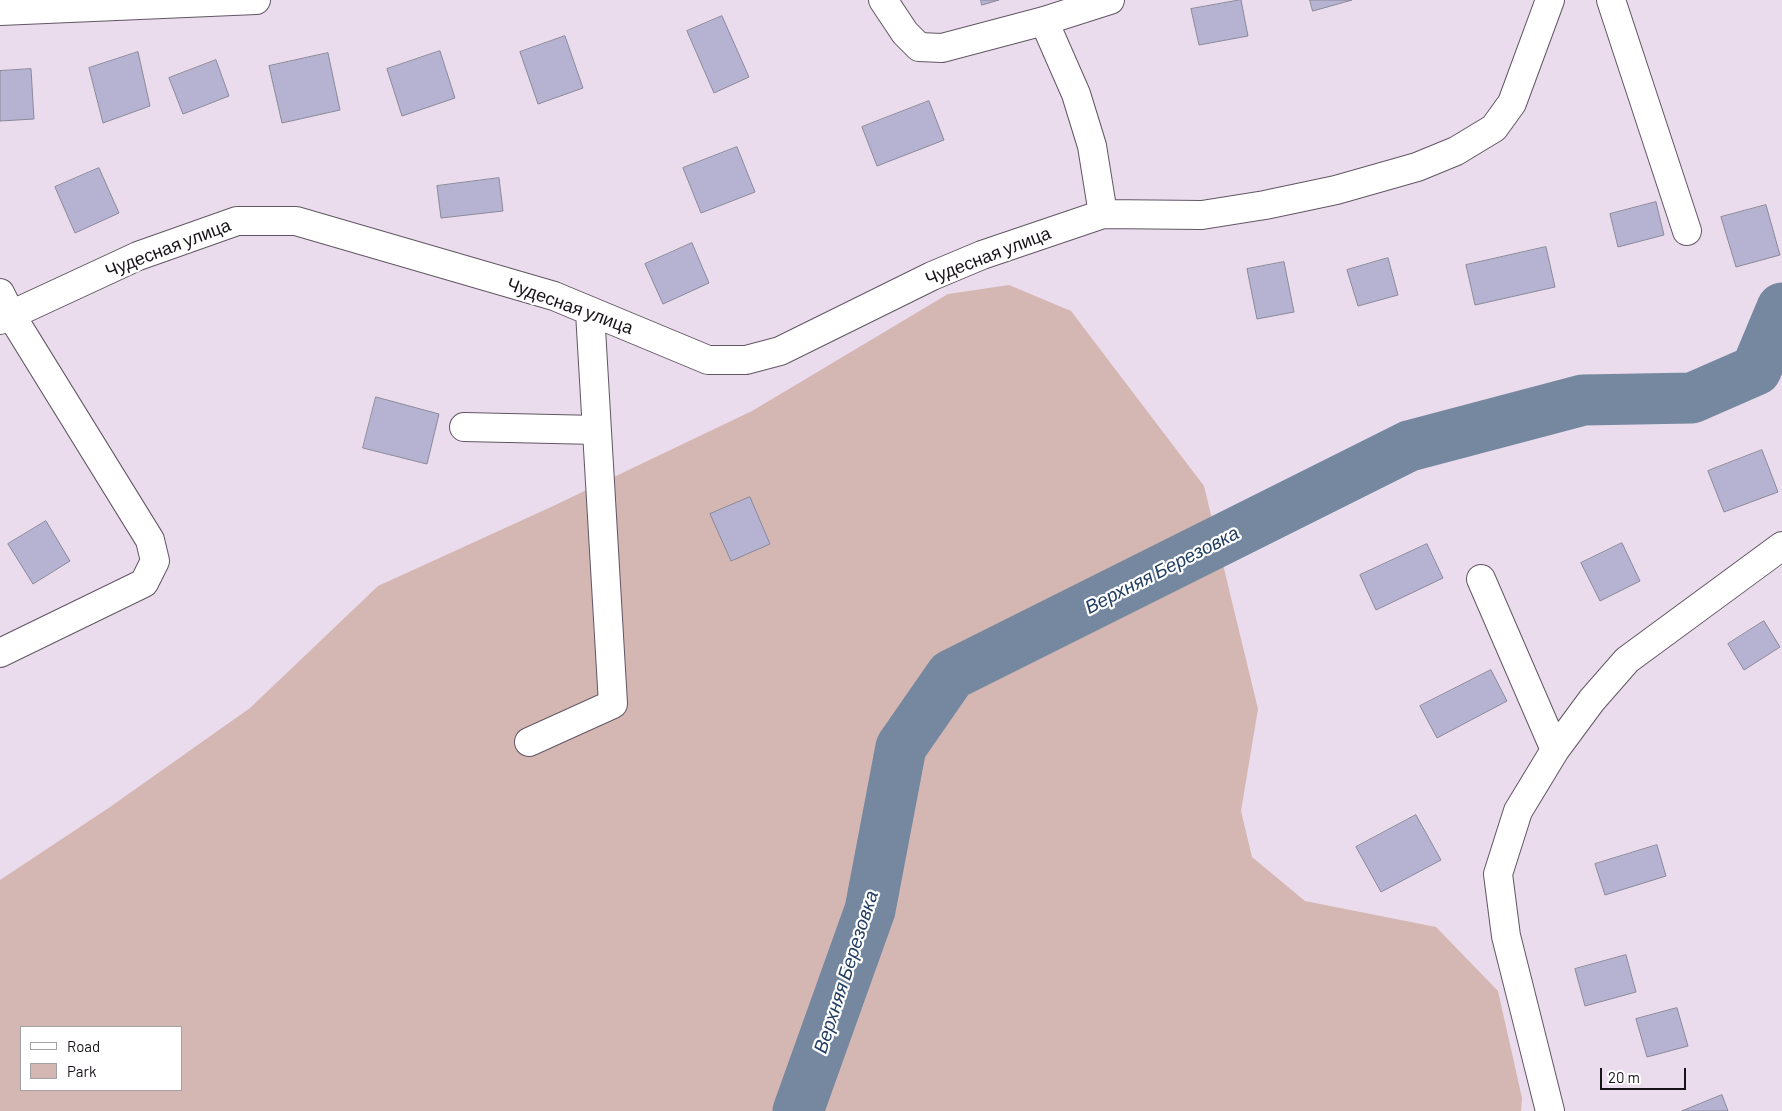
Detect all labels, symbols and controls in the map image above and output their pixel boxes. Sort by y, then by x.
street label: Чудесная улица [102,214,234,282]
street label: Чудесная улица [922,222,1054,290]
street label: Чудесная улица [504,273,636,339]
water label: Верхняя Березовка [1081,521,1243,619]
water label: Верхняя Березовка [809,888,883,1056]
legend [20,1026,182,1091]
text: Road [67,1037,100,1055]
scale bar [1602,1058,1688,1090]
text: Park [67,1062,96,1080]
text: 20 m [1608,1068,1640,1086]

